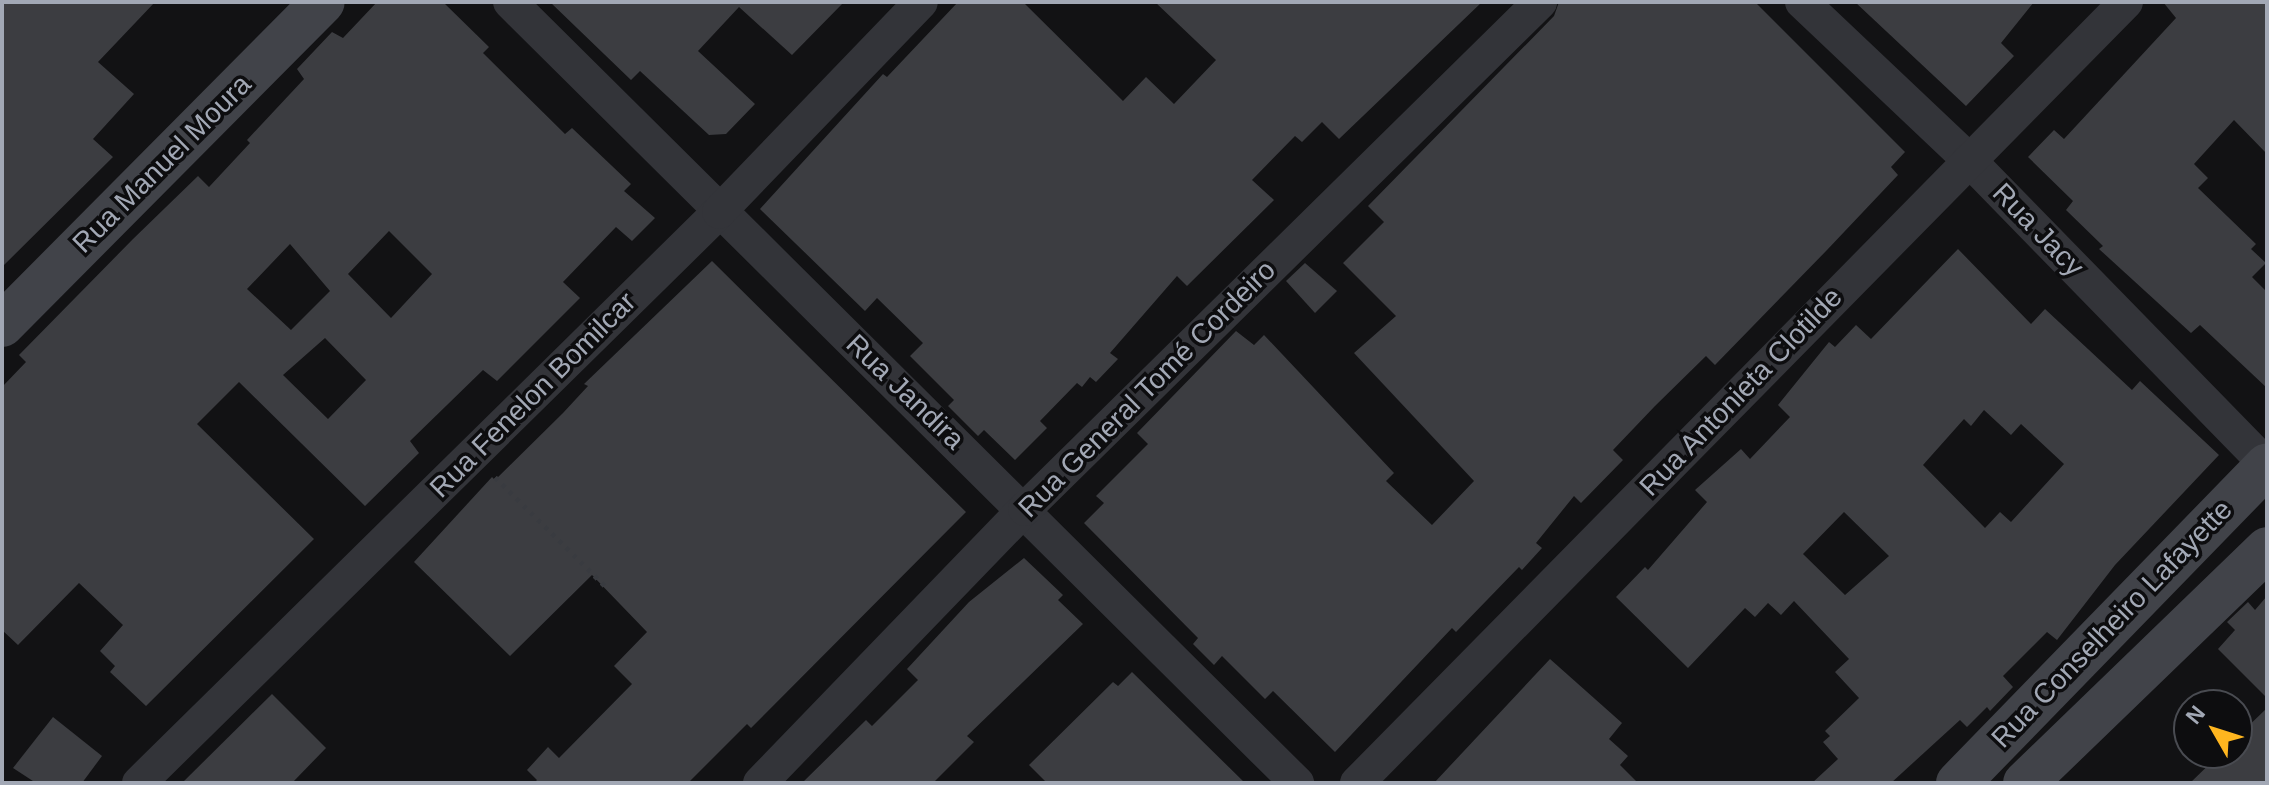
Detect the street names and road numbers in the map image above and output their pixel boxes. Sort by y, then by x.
street label: Rua Manuel Moura [66,68,258,260]
street label: Rua Jacy [1985,176,2091,284]
street label: Rua General Tomé Cordeiro [1011,253,1283,525]
street label: Rua Antonieta Clotilde [1632,280,1850,504]
street label: Rua Fenelon Bomilcar [423,285,643,505]
street label: Rua Jandira [839,327,971,457]
street label: Rua Conselheiro Lafayette [1985,493,2239,755]

